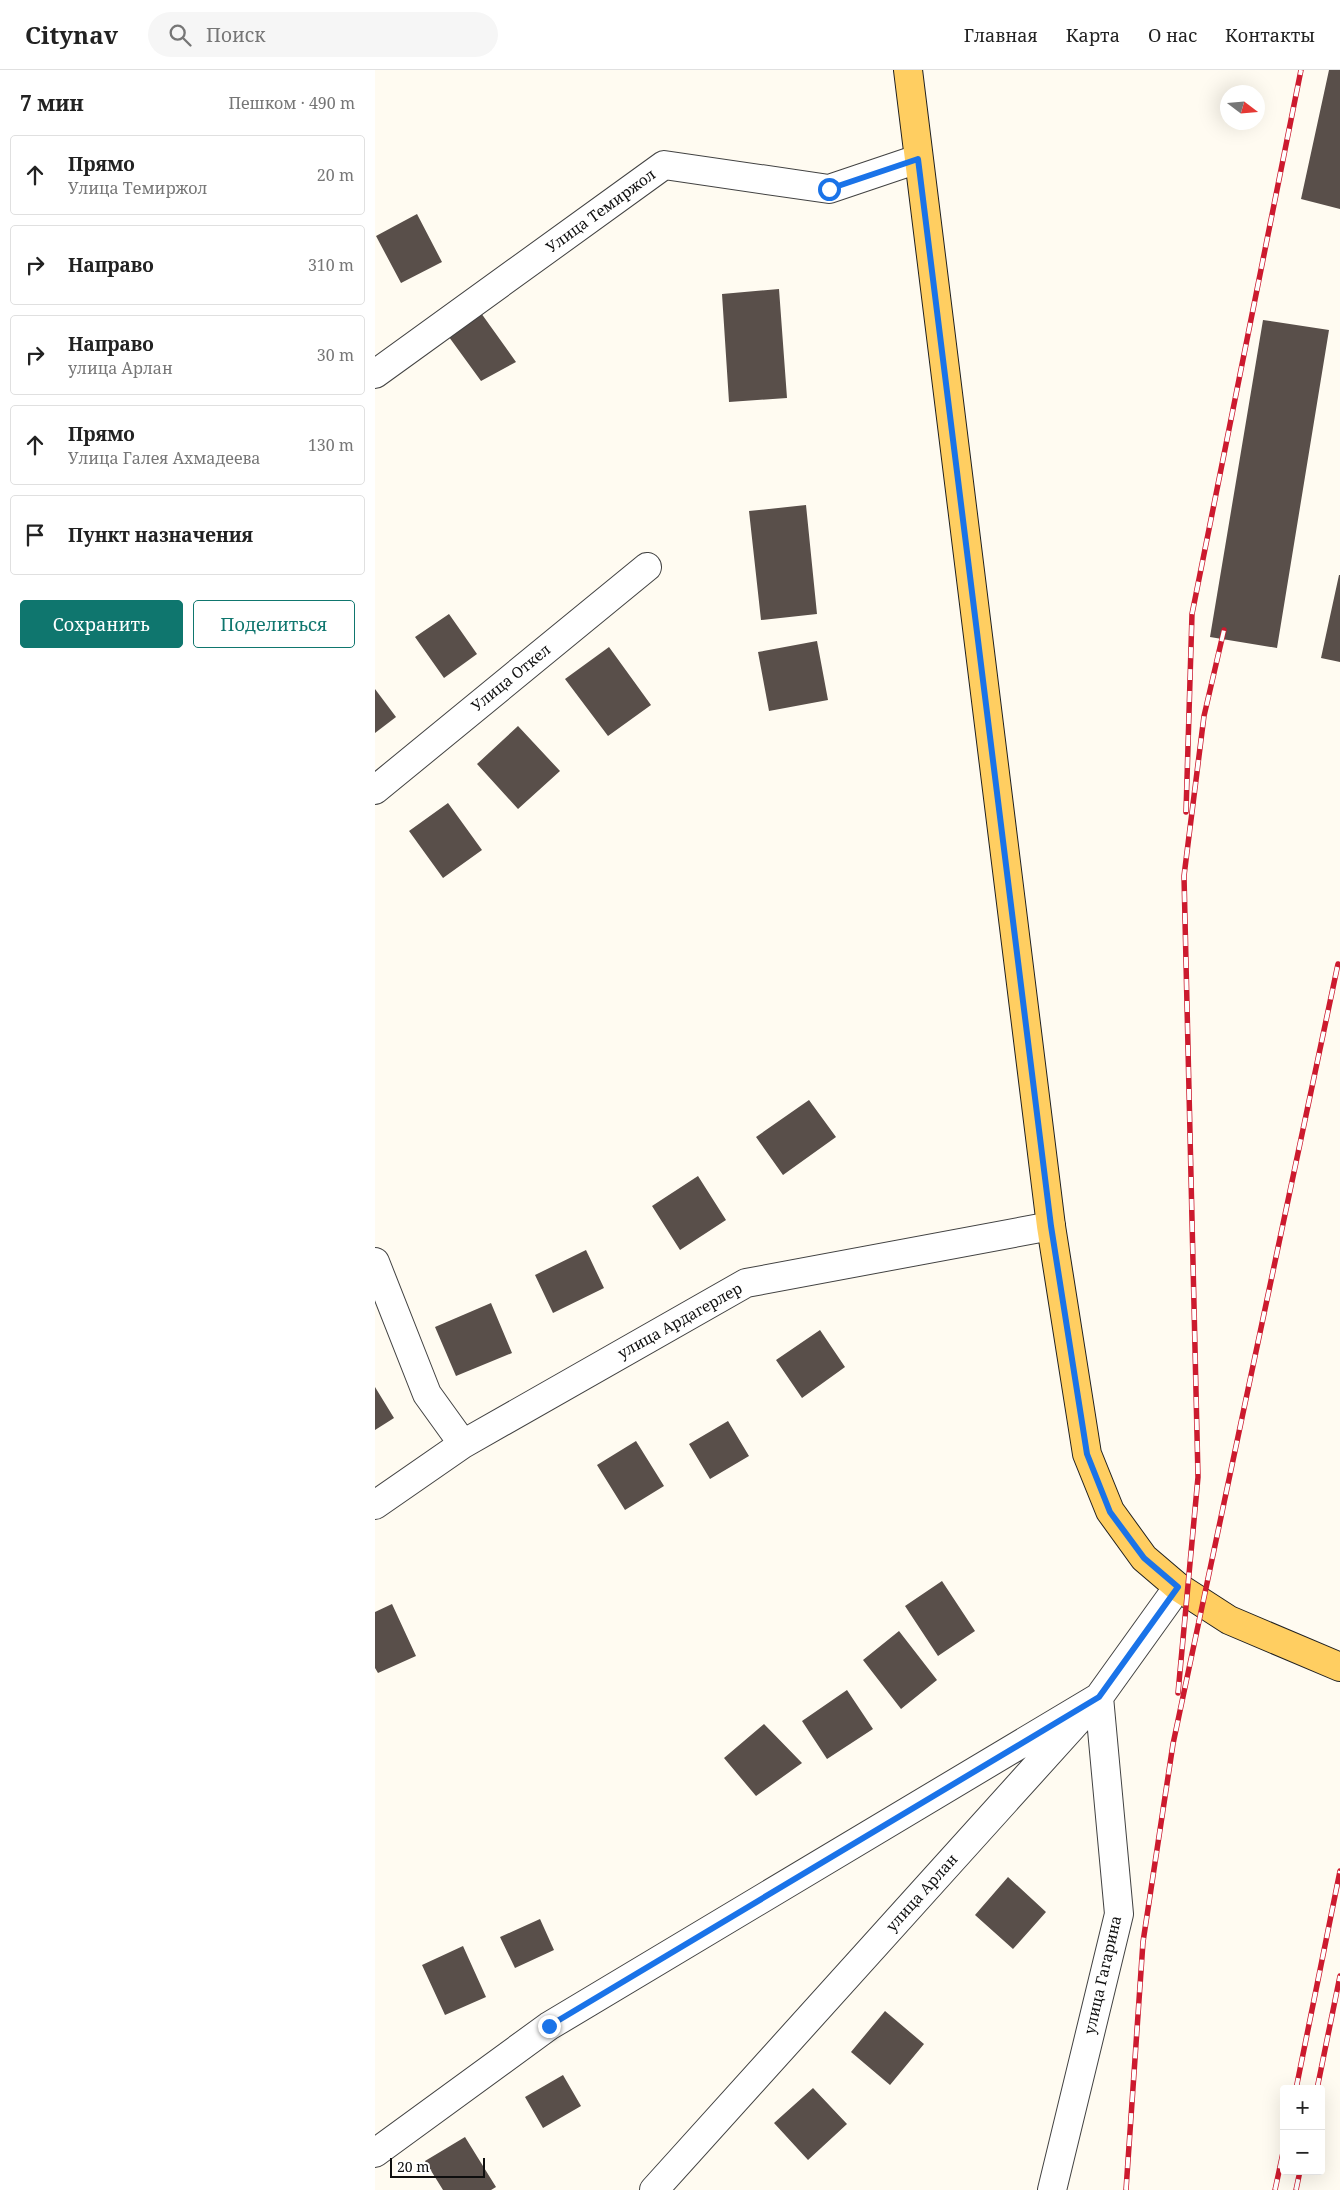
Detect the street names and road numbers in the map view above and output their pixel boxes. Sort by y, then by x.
street label: Улица Темиржол [542,164,659,257]
street label: Улица Откел [467,639,554,715]
street label: улица Ардагерлер [614,1278,745,1363]
street label: улица Арлан [881,1849,962,1935]
street label: улица Гагарина [1079,1913,1125,2036]

